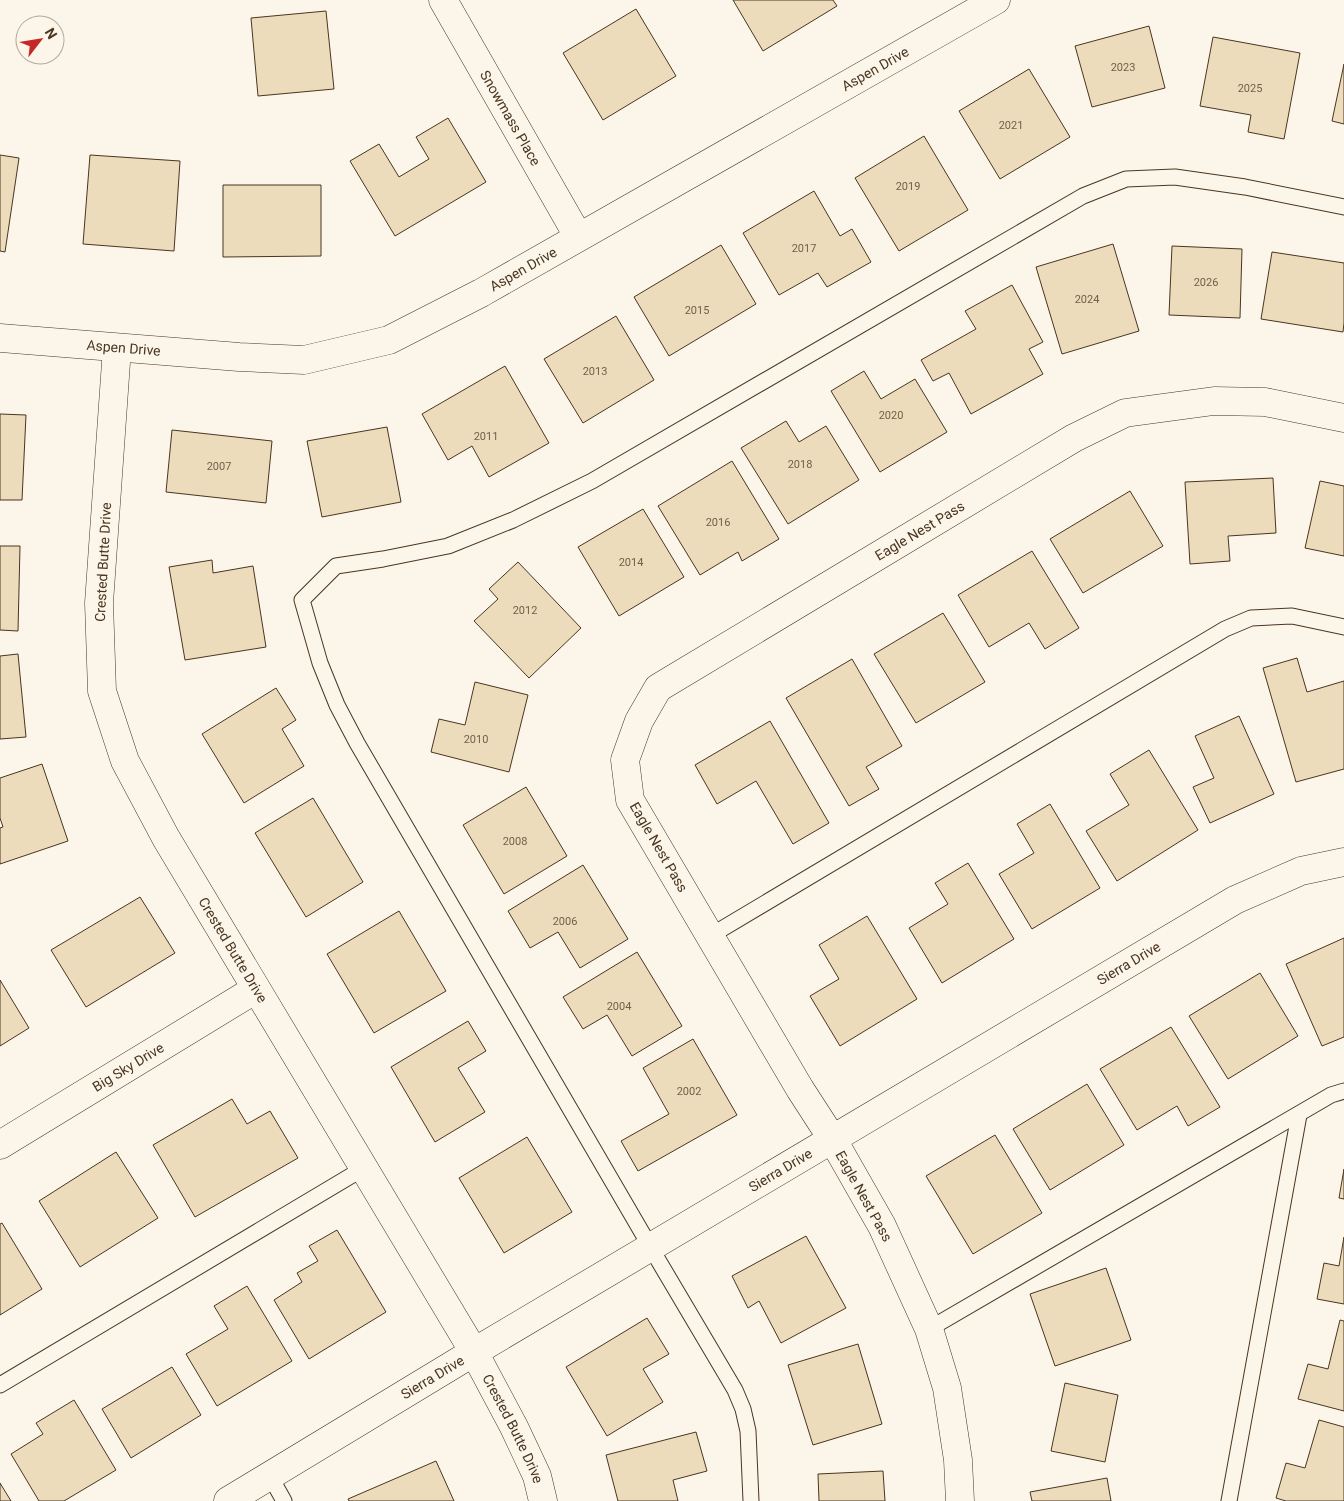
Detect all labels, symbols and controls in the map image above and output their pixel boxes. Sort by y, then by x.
north arrow [15,15,65,65]
text: N [42,25,61,42]
street label: Aspen Drive [839,43,911,94]
house number: 2023 [1111,61,1135,74]
street label: Snowmass Place [477,68,544,168]
house number: 2025 [1238,82,1262,95]
house number: 2021 [999,119,1023,132]
house number: 2019 [896,180,920,193]
house number: 2017 [792,242,816,255]
street label: Aspen Drive [487,244,559,294]
house number: 2026 [1194,276,1218,289]
house number: 2024 [1075,293,1099,306]
house number: 2015 [685,304,709,317]
street label: Aspen Drive [86,337,161,359]
house number: 2013 [583,365,607,378]
house number: 2020 [879,409,903,422]
house number: 2011 [474,430,498,443]
house number: 2018 [788,458,812,471]
house number: 2007 [207,460,231,473]
street label: Eagle Nest Pass [872,498,967,564]
street label: Crested Butte Drive [92,502,114,622]
house number: 2016 [706,516,730,529]
house number: 2014 [619,556,643,569]
house number: 2012 [513,604,537,617]
house number: 2010 [464,733,488,746]
street label: Eagle Nest Pass [627,799,691,895]
house number: 2008 [503,835,527,848]
street label: Crested Butte Drive [195,894,271,1005]
house number: 2006 [553,915,577,928]
street label: Sierra Drive [1094,938,1163,988]
house number: 2004 [607,1000,631,1013]
street label: Big Sky Drive [90,1039,167,1095]
house number: 2002 [677,1085,701,1098]
street label: Sierra Drive [746,1145,815,1195]
street label: Eagle Nest Pass [832,1148,896,1244]
street label: Sierra Drive [398,1352,467,1402]
street label: Crested Butte Drive [479,1371,546,1485]

